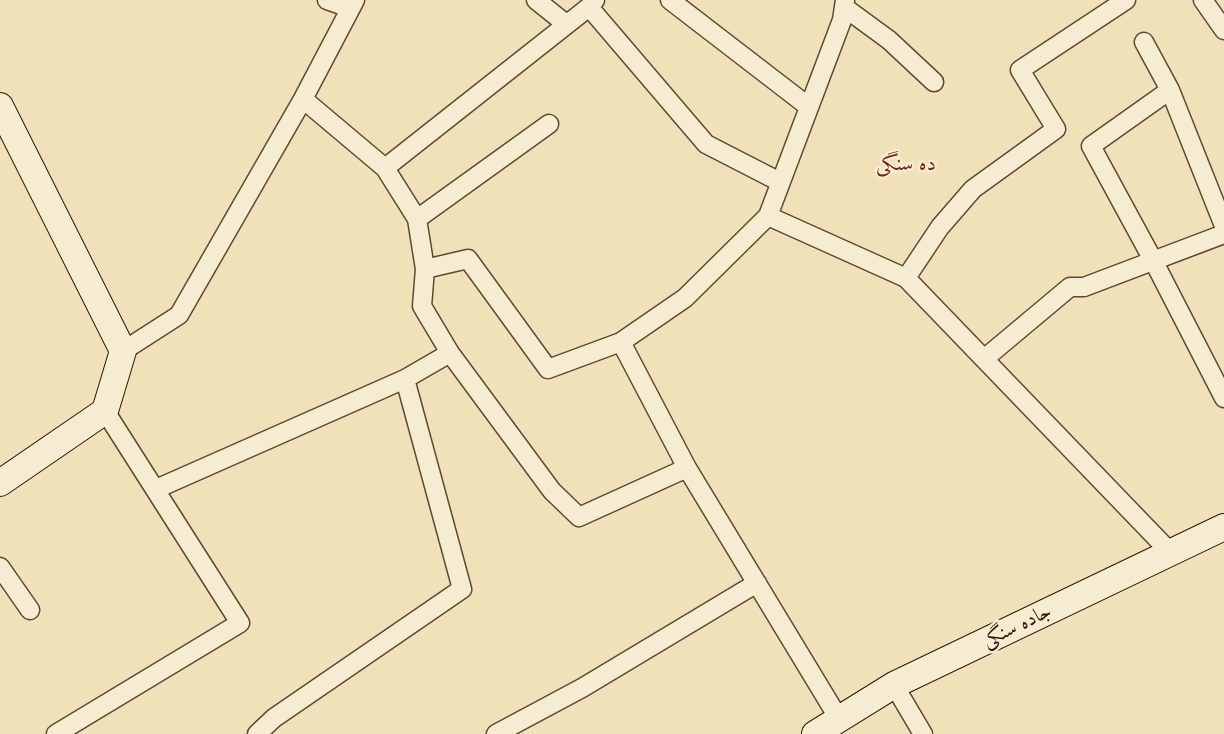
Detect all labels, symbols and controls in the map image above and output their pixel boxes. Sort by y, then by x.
district label: ده سنگی [876,151,936,177]
street label: جاده سنگی [979,599,1055,653]

